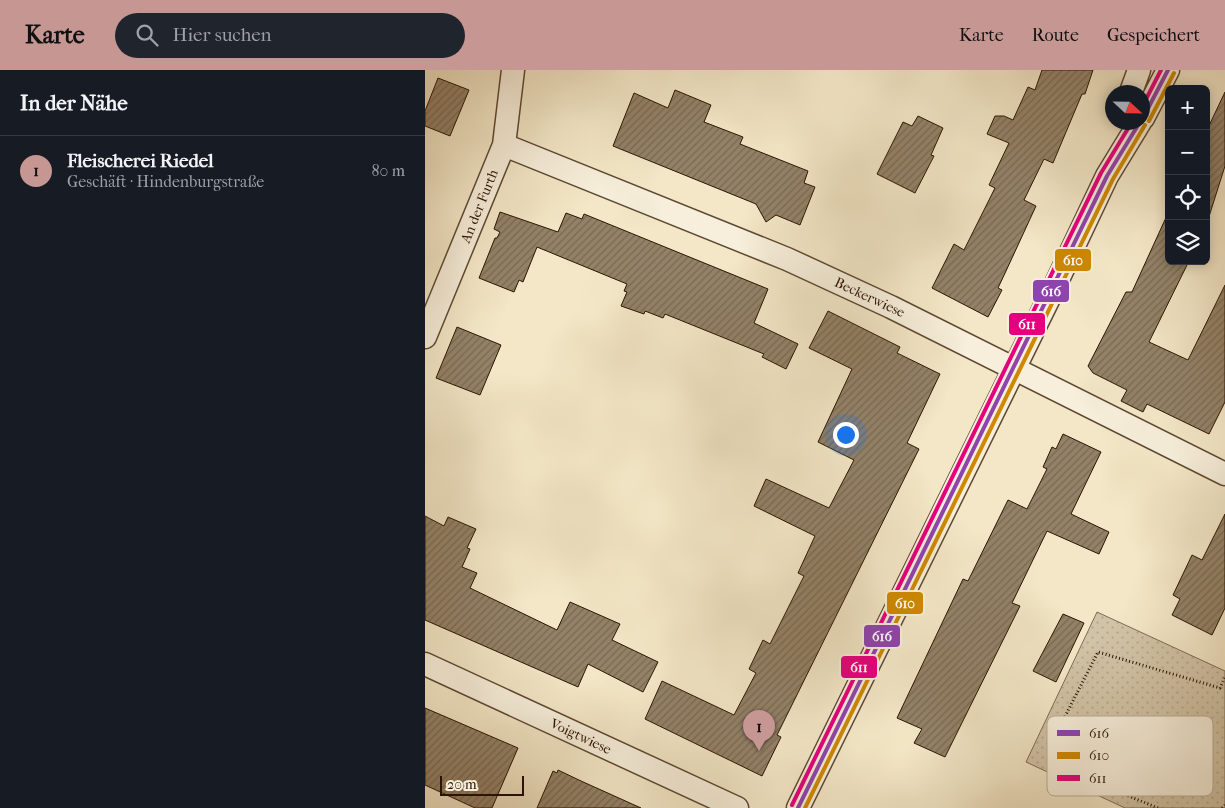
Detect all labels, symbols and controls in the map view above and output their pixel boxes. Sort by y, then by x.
search box [115,13,465,58]
text: Karte [25,21,85,49]
icon: search [133,21,161,49]
text: Hier suchen [173,24,272,46]
text: Karte [959,25,1004,46]
text: Route [1032,25,1079,46]
text: Gespeichert [1107,25,1200,46]
north arrow [1105,85,1150,130]
map controls [1165,85,1210,265]
button: + [1165,85,1210,130]
text: In der Nähe [20,91,128,115]
button: − [1165,130,1210,175]
text: Fleischerei Riedel [67,150,213,172]
text: 1 [33,161,39,180]
text: 80 m [371,161,405,180]
street label: An der Furth [457,167,502,246]
text: Geschäft · Hindenburgstraße [67,172,264,191]
button: locate [1165,175,1210,220]
button: layers [1165,220,1210,265]
line badge: 610 [1054,248,1092,272]
text: 610 [1063,252,1083,269]
street label: Beckerwiese [832,274,908,321]
line badge: 616 [1032,279,1070,303]
text: 616 [1041,283,1061,300]
line badge: 611 [1008,312,1046,336]
text: 611 [1018,316,1036,333]
your location [833,422,859,448]
line badge: 610 [886,591,924,615]
text: 610 [895,595,915,612]
line badge: 616 [863,624,901,648]
text: 616 [872,628,892,645]
line badge: 611 [840,655,878,679]
text: 611 [850,659,868,676]
pin: 1 [743,710,775,751]
street label: Voigtwiese [547,714,614,758]
legend [1047,716,1213,796]
text: 616 [1089,725,1109,742]
text: 610 [1089,747,1109,764]
text: 611 [1089,770,1107,787]
scale bar [440,773,524,796]
text: 20 m [447,776,477,793]

